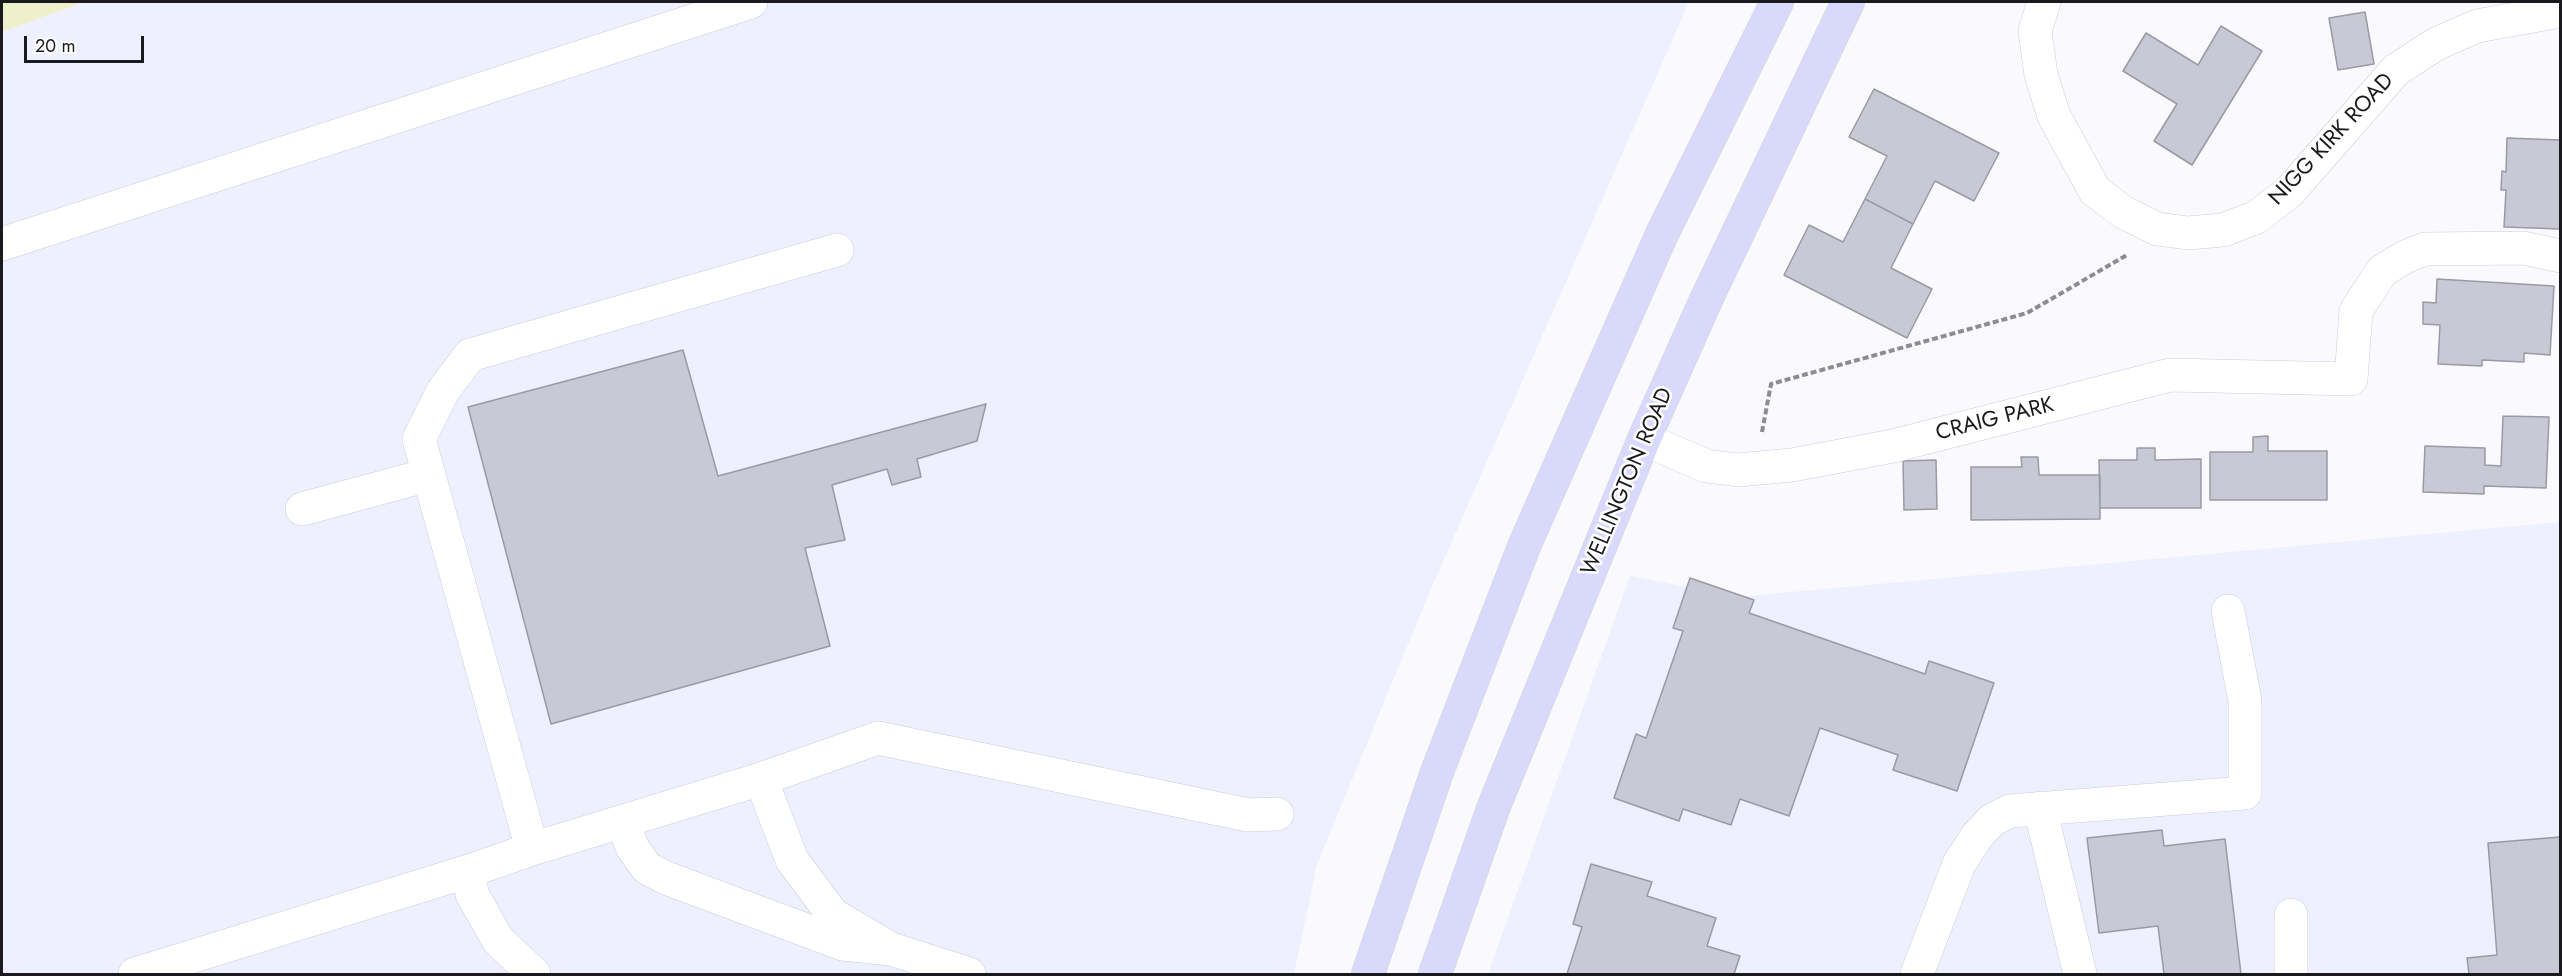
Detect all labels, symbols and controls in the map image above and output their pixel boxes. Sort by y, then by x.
scale bar [27,24,147,62]
text: 20 m [35,33,75,59]
street label: NIGG KIRK ROAD [2264,69,2400,211]
street label: WELLINGTON ROAD [1577,384,1679,580]
street label: CRAIG PARK [1933,393,2057,447]

